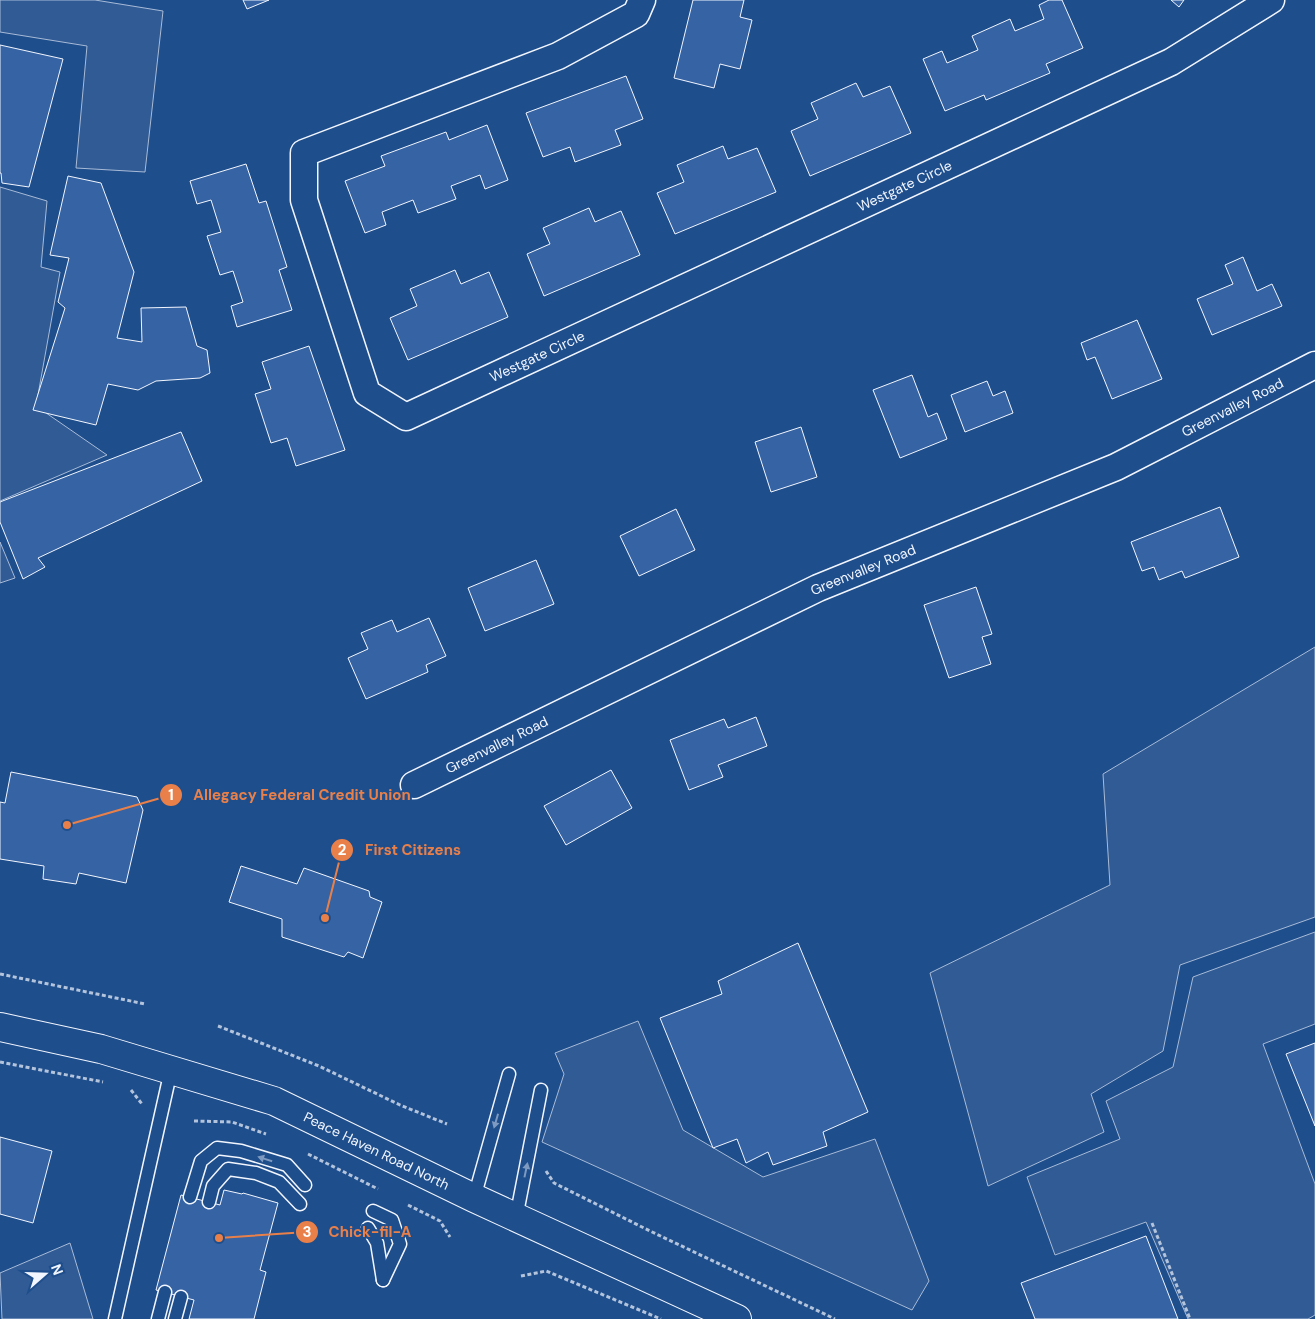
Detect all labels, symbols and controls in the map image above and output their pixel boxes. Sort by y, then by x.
street label: Westgate Circle [854,156,955,215]
street label: Westgate Circle [487,326,587,386]
street label: Greenvalley Road [1178,374,1286,441]
street label: Greenvalley Road [807,540,918,599]
street label: Greenvalley Road [442,712,551,777]
callout: Allegacy Federal Credit Union [158,780,421,810]
text: 1 [168,785,174,805]
text: Allegacy Federal Credit Union [193,785,411,805]
callout: First Citizens [330,835,470,865]
text: 2 [338,840,347,860]
text: First Citizens [365,840,461,860]
street label: Peace Haven Road North [301,1108,452,1194]
one-way arrow [491,1113,499,1128]
one-way arrow [258,1154,273,1162]
one-way arrow [522,1162,530,1177]
callout: Chick-fil-A [294,1217,422,1247]
text: 3 [302,1222,312,1242]
text: Chick-fil-A [329,1222,412,1242]
north arrow [20,1249,70,1299]
text: N [47,1262,67,1277]

